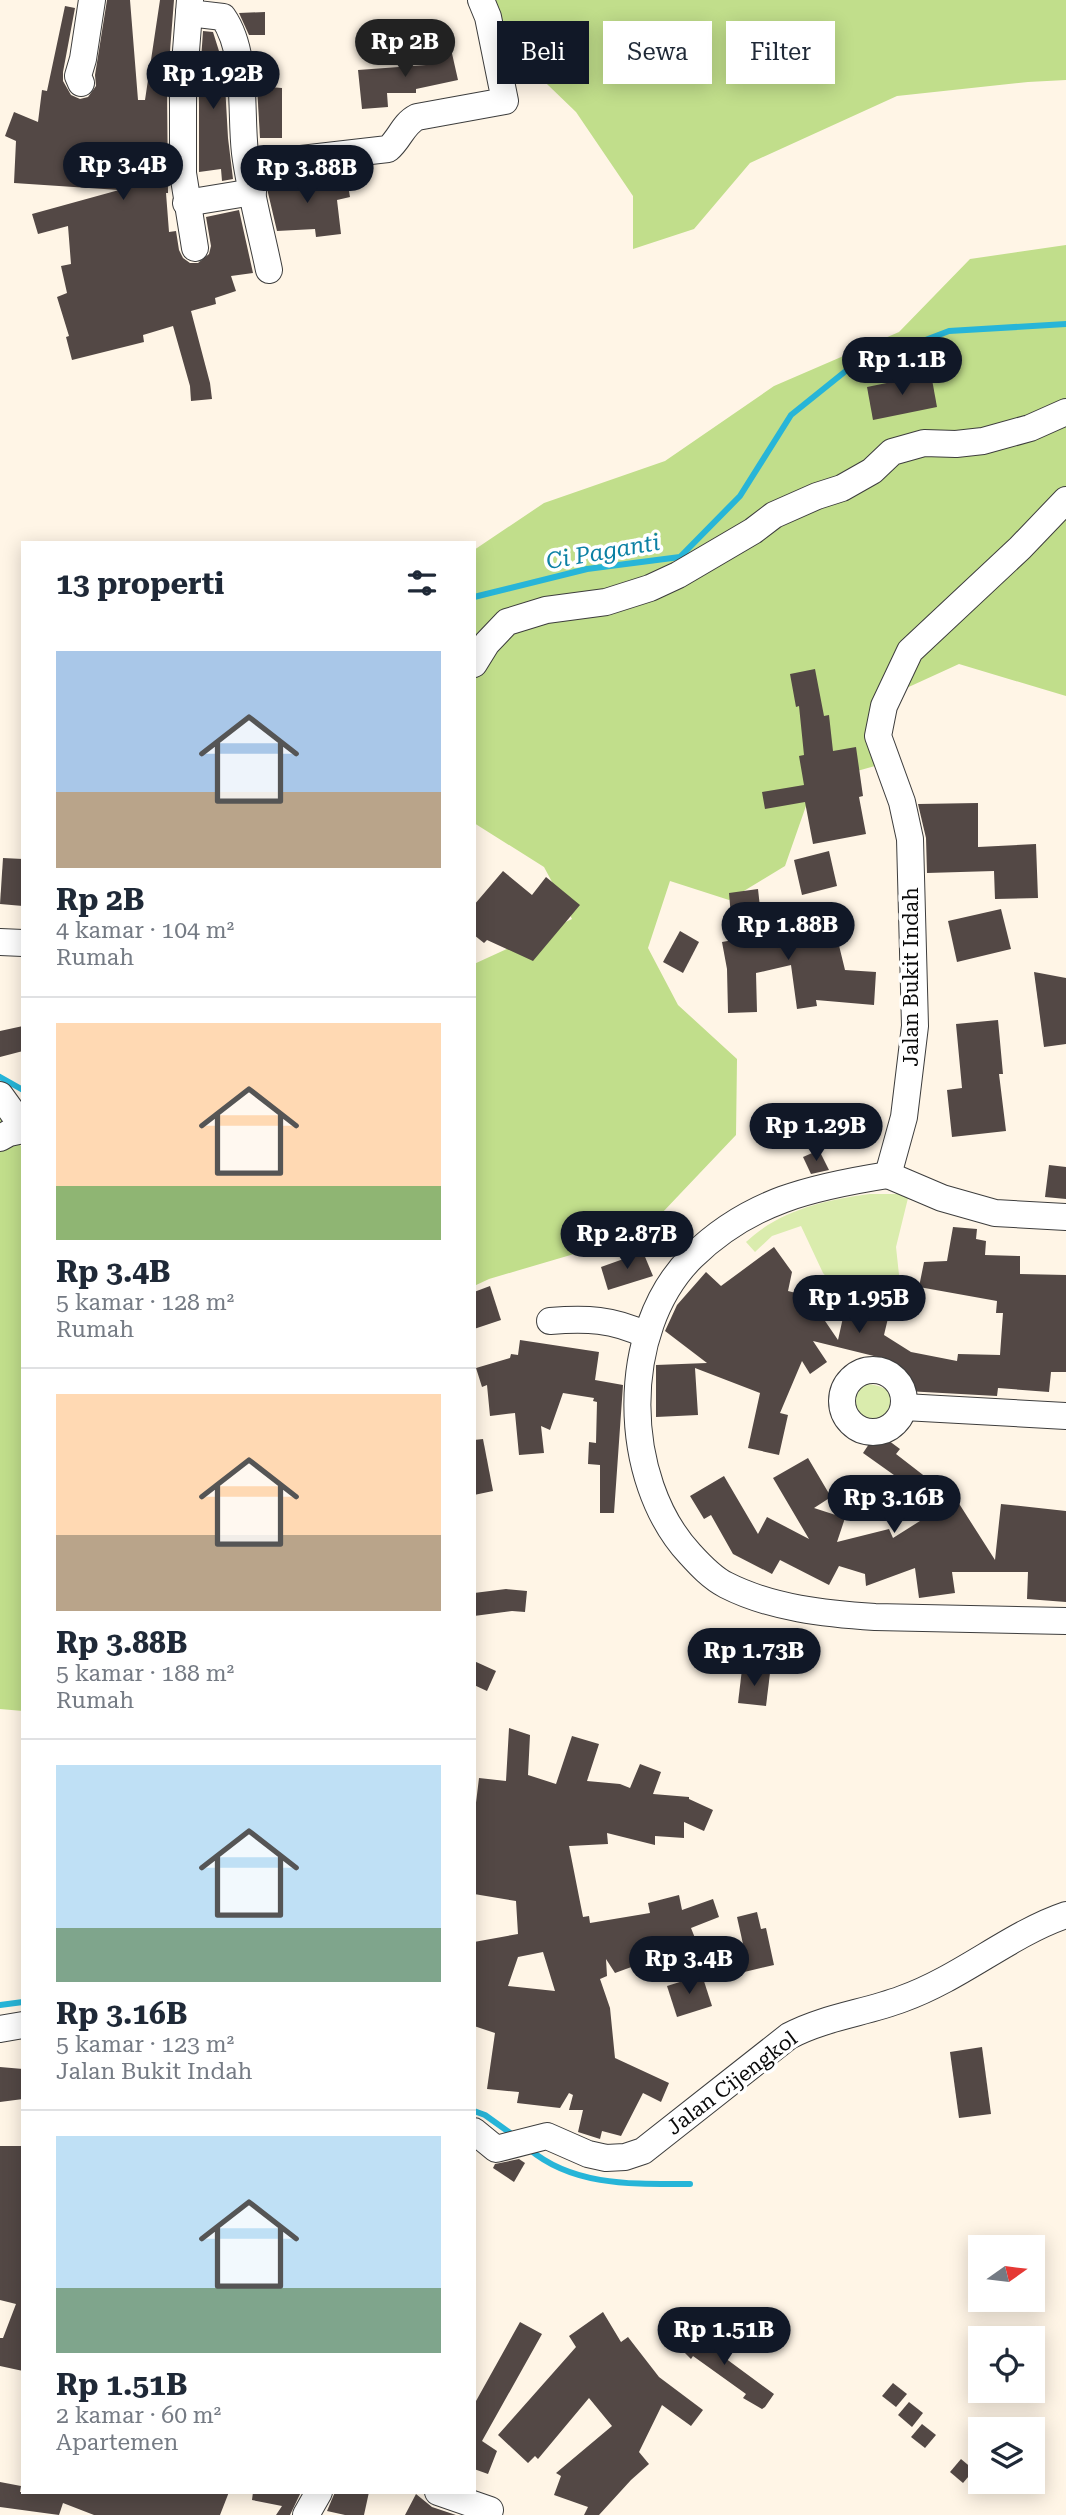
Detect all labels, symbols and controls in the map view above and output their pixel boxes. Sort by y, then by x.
pin: Rp 2B [356,20,454,79]
chip: Beli [497,21,589,84]
chip: Sewa [603,21,712,84]
chip: Filter [726,21,835,84]
text: Rp 2B [371,28,439,55]
pin: Rp 1.92B [141,52,285,111]
text: Rp 1.92B [163,60,263,87]
pin: Rp 3.4B [58,142,188,202]
pin: Rp 3.88B [235,146,379,205]
text: Rp 3.4B [79,151,167,178]
text: Rp 3.88B [257,154,357,181]
pin: Rp 1.1B [837,338,967,397]
text: Rp 1.1B [858,346,946,373]
water label: Ci Paganti [544,529,662,575]
icon: filters [403,564,441,602]
text: 13 properti [56,566,224,601]
icon: home [186,696,312,822]
text: Rp 2B [56,882,144,917]
street label: Jalan Bukit Indah [899,887,923,1067]
pin: Rp 1.88B [716,902,860,962]
text: Rp 1.88B [738,911,838,938]
text: 4 kamar · 104 m² [56,917,234,944]
text: Rumah [56,944,134,971]
icon: home [186,1068,312,1194]
pin: Rp 1.29B [744,1104,888,1163]
text: Rp 1.29B [766,1112,866,1139]
pin: Rp 2.87B [555,1212,699,1271]
text: Rp 2.87B [577,1220,677,1247]
text: Rp 3.4B [56,1254,171,1289]
pin: Rp 1.95B [787,1276,931,1335]
text: Rp 1.95B [809,1284,909,1311]
text: 5 kamar · 128 m² [56,1289,234,1316]
text: Rumah [56,1316,134,1343]
icon: home [186,1439,312,1565]
pin: Rp 3.16B [822,1476,966,1535]
text: Rp 3.16B [844,1484,944,1511]
text: Rp 3.88B [56,1625,188,1660]
pin: Rp 1.73B [682,1628,826,1688]
text: Rp 1.73B [704,1637,804,1664]
text: 5 kamar · 188 m² [56,1660,234,1687]
text: Rumah [56,1687,134,1714]
icon: home [186,1810,312,1936]
pin: Rp 3.4B [624,1937,754,1996]
text: Rp 3.4B [645,1945,733,1972]
text: Rp 3.16B [56,1996,188,2031]
street label: Jalan Cijengkol [662,2026,802,2140]
text: 5 kamar · 123 m² [56,2031,234,2058]
text: Jalan Bukit Indah [56,2058,252,2085]
icon: home [186,2181,312,2307]
north arrow [968,2235,1045,2312]
map controls [968,2235,1045,2494]
pin: Rp 1.51B [652,2308,796,2367]
text: Rp 1.51B [674,2316,774,2343]
button: locate [968,2326,1045,2403]
text: Rp 1.51B [56,2367,188,2402]
text: 2 kamar · 60 m² [56,2402,221,2429]
button: layers [968,2417,1045,2494]
text: Apartemen [56,2429,178,2456]

